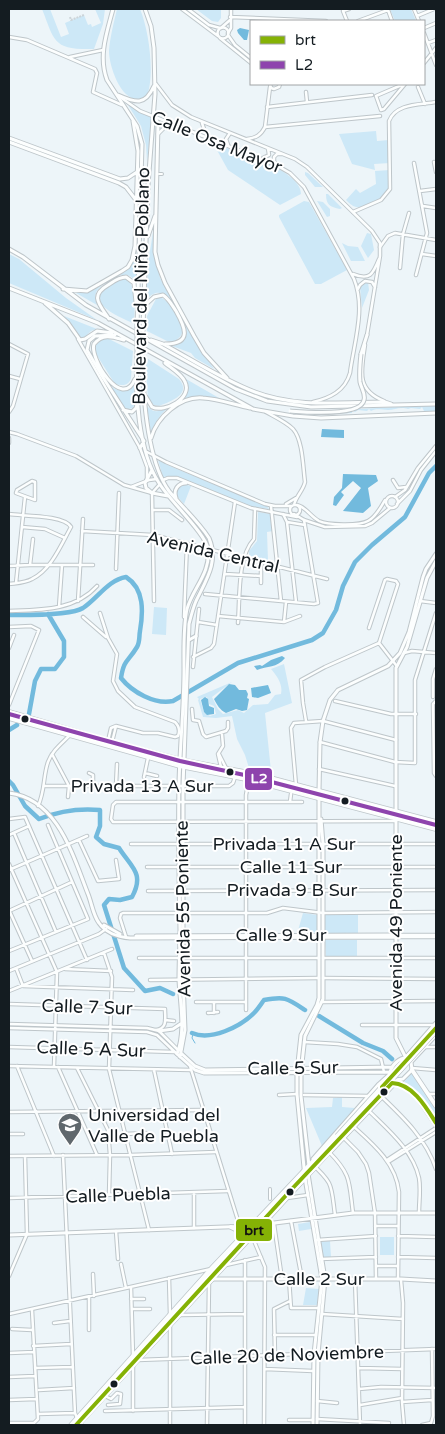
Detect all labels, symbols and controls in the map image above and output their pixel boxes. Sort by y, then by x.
legend [250,20,425,85]
text: brt [295,31,316,49]
text: L2 [295,56,313,74]
street label: Calle Osa Mayor [148,106,286,178]
street label: Boulevard del Niño Poblano [128,167,154,405]
street label: Avenida Central [145,526,281,578]
unlabelled marker [20,714,30,724]
unlabelled marker [225,767,235,777]
line badge: L2 [244,767,273,791]
text: L2 [251,770,268,787]
street label: Privada 13 A Sur [70,775,214,797]
unlabelled marker [340,796,350,806]
street label: Avenida 55 Poniente [170,820,196,998]
street label: Privada 11 A Sur [212,833,356,855]
street label: Avenida 49 Poniente [385,834,407,1012]
street label: Calle 11 Sur [240,856,342,878]
street label: Privada 9 B Sur [227,879,358,901]
street label: Calle 9 Sur [235,924,327,946]
street label: Calle 7 Sur [41,994,133,1020]
street label: Calle 5 A Sur [36,1036,146,1062]
street label: Calle 5 Sur [247,1056,339,1080]
unlabelled marker [379,1087,389,1097]
place label: Universidad del Valle de Puebla [88,1104,220,1147]
school or university icon: Universidad del Valle de Puebla [57,1112,83,1146]
street label: Calle Puebla [65,1182,171,1208]
unlabelled marker [285,1187,295,1197]
line badge: brt [235,1218,273,1242]
text: brt [244,1222,264,1239]
street label: Calle 2 Sur [273,1268,365,1290]
street label: Calle 20 de Noviembre [190,1341,384,1369]
unlabelled marker [109,1379,119,1389]

